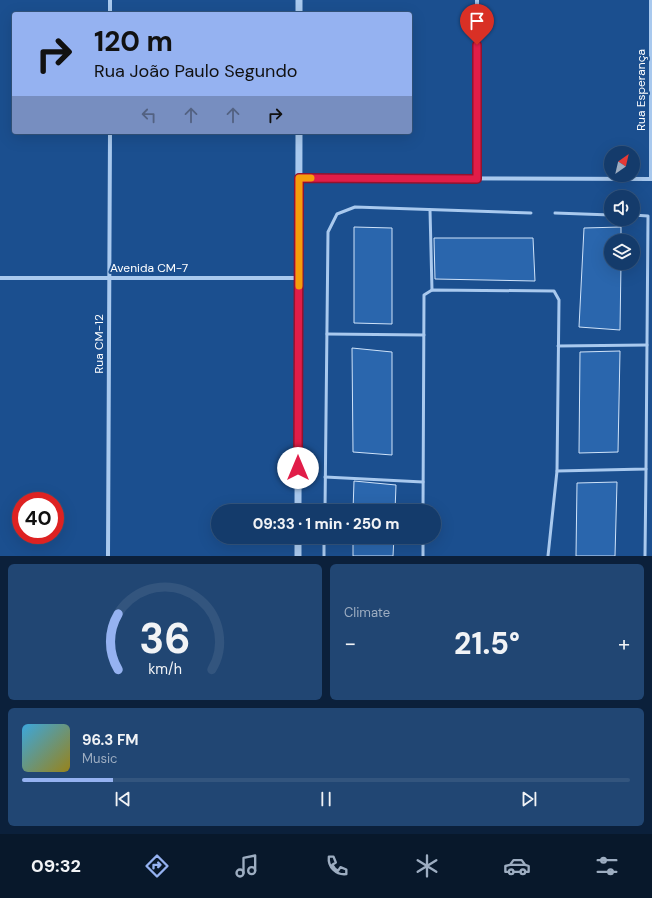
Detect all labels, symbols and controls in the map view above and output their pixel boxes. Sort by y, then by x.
pin [460,4,494,45]
icon: arrive [466,10,488,32]
text: 120 m [94,23,173,60]
icon: right [28,28,80,80]
street label: Rua Esperança [633,49,649,131]
text: Rua João Paulo Segundo [94,59,297,83]
icon: left [138,104,160,126]
icon: ahead [180,104,202,126]
icon: ahead [222,104,244,126]
icon: right [264,104,286,126]
north arrow [604,146,640,182]
map controls [604,146,640,270]
button: sound [604,190,640,226]
button: layers [604,234,640,270]
street label: Avenida CM-7 [110,260,188,276]
street label: Rua CM-12 [91,314,107,374]
position arrow [277,447,319,489]
speed limit sign: 40 [12,492,64,544]
text: 09:33 · 1 min · 250 m [253,514,399,534]
text: Climate [344,604,390,621]
text: 36 [139,612,191,666]
text: 21.5° [454,624,520,663]
text: − [344,629,356,658]
text: + [618,629,630,658]
text: km/h [148,660,182,678]
text: 96.3 FM [82,730,139,750]
text: Music [82,750,117,767]
icon: previous [112,788,134,810]
icon: pause [315,788,337,810]
icon: next [518,788,540,810]
icon: directions [143,852,171,880]
icon: music [233,852,261,880]
icon: phone [323,852,351,880]
icon: climate [413,852,441,880]
icon: car [503,852,531,880]
icon: filters [593,852,621,880]
text: 09:32 [31,854,81,878]

